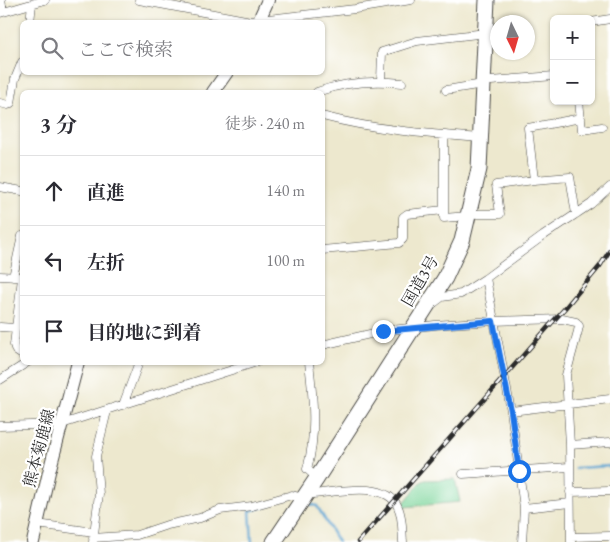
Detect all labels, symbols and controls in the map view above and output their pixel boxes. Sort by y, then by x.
north arrow [490,15,535,60]
map controls [550,15,595,105]
button: + [550,15,595,60]
search box [20,20,325,75]
icon: search [38,34,66,62]
text: ここで検索 [78,37,173,62]
button: − [550,60,595,105]
text: 3 分 [40,111,77,138]
text: 徒歩 · 240 m [225,113,305,134]
icon: ahead [40,177,68,205]
text: 直進 [87,180,125,205]
text: 140 m [266,180,305,201]
icon: left [40,247,68,275]
text: 左折 [87,250,125,275]
text: 100 m [266,250,305,271]
street label: 国道3号 [397,252,443,310]
icon: arrive [40,317,68,345]
text: 目的地に到着 [87,320,201,345]
route end [372,320,395,343]
street label: 熊本菊鹿線 [19,407,59,489]
route start [508,460,531,483]

